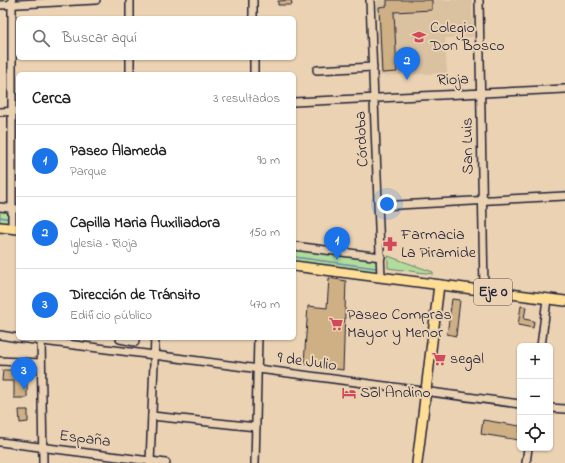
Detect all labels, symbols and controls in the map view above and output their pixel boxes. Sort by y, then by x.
search box [16,16,296,60]
place label: Colegio Don Bosco [429,16,505,58]
icon: search [30,27,52,49]
text: Buscar aquí [62,27,137,49]
school or university icon: Colegio Don Bosco [411,29,427,45]
pin: 2 [394,47,420,80]
street label: Rioja [437,67,469,93]
text: Cerca [32,86,71,111]
text: 3 resultados [213,89,280,108]
street label: Córdoba [349,110,375,168]
street label: San Luis [456,117,480,175]
text: Paseo Alameda [70,140,167,162]
text: 1 [43,151,47,170]
text: 90 m [257,151,280,170]
text: Parque [70,162,106,181]
your location [377,194,397,214]
text: Capilla Maria Auxiliadora [70,212,220,234]
text: 2 [42,223,48,242]
text: 150 m [249,223,280,242]
place label: Farmacia La Piramide [400,223,477,265]
pin: 1 [324,227,350,260]
text: Iglesia · Rioja [70,234,137,253]
pharmacy icon: Farmacia La Piramide [382,236,398,252]
road number: Eje 0 [474,279,512,305]
text: Dirección de Tránsito [70,284,200,306]
text: 3 [42,295,48,314]
text: 470 m [250,295,280,314]
place label: Paseo Compras Mayor y Menor [347,303,452,345]
text: Edificio público [70,306,152,325]
supermarket icon: Paseo Compras Mayor y Menor [328,316,344,332]
map controls [517,343,553,451]
button: + [517,343,553,379]
street label: 9 de Julio [276,346,338,378]
place label: segal [450,347,484,371]
supermarket icon: segal [431,351,447,367]
pin: 3 [11,357,37,390]
button: − [517,379,553,415]
place label: Sol Andino [360,381,431,405]
hotel icon: Sol Andino [341,385,357,401]
button: locate [517,415,553,451]
street label: España [58,424,112,454]

